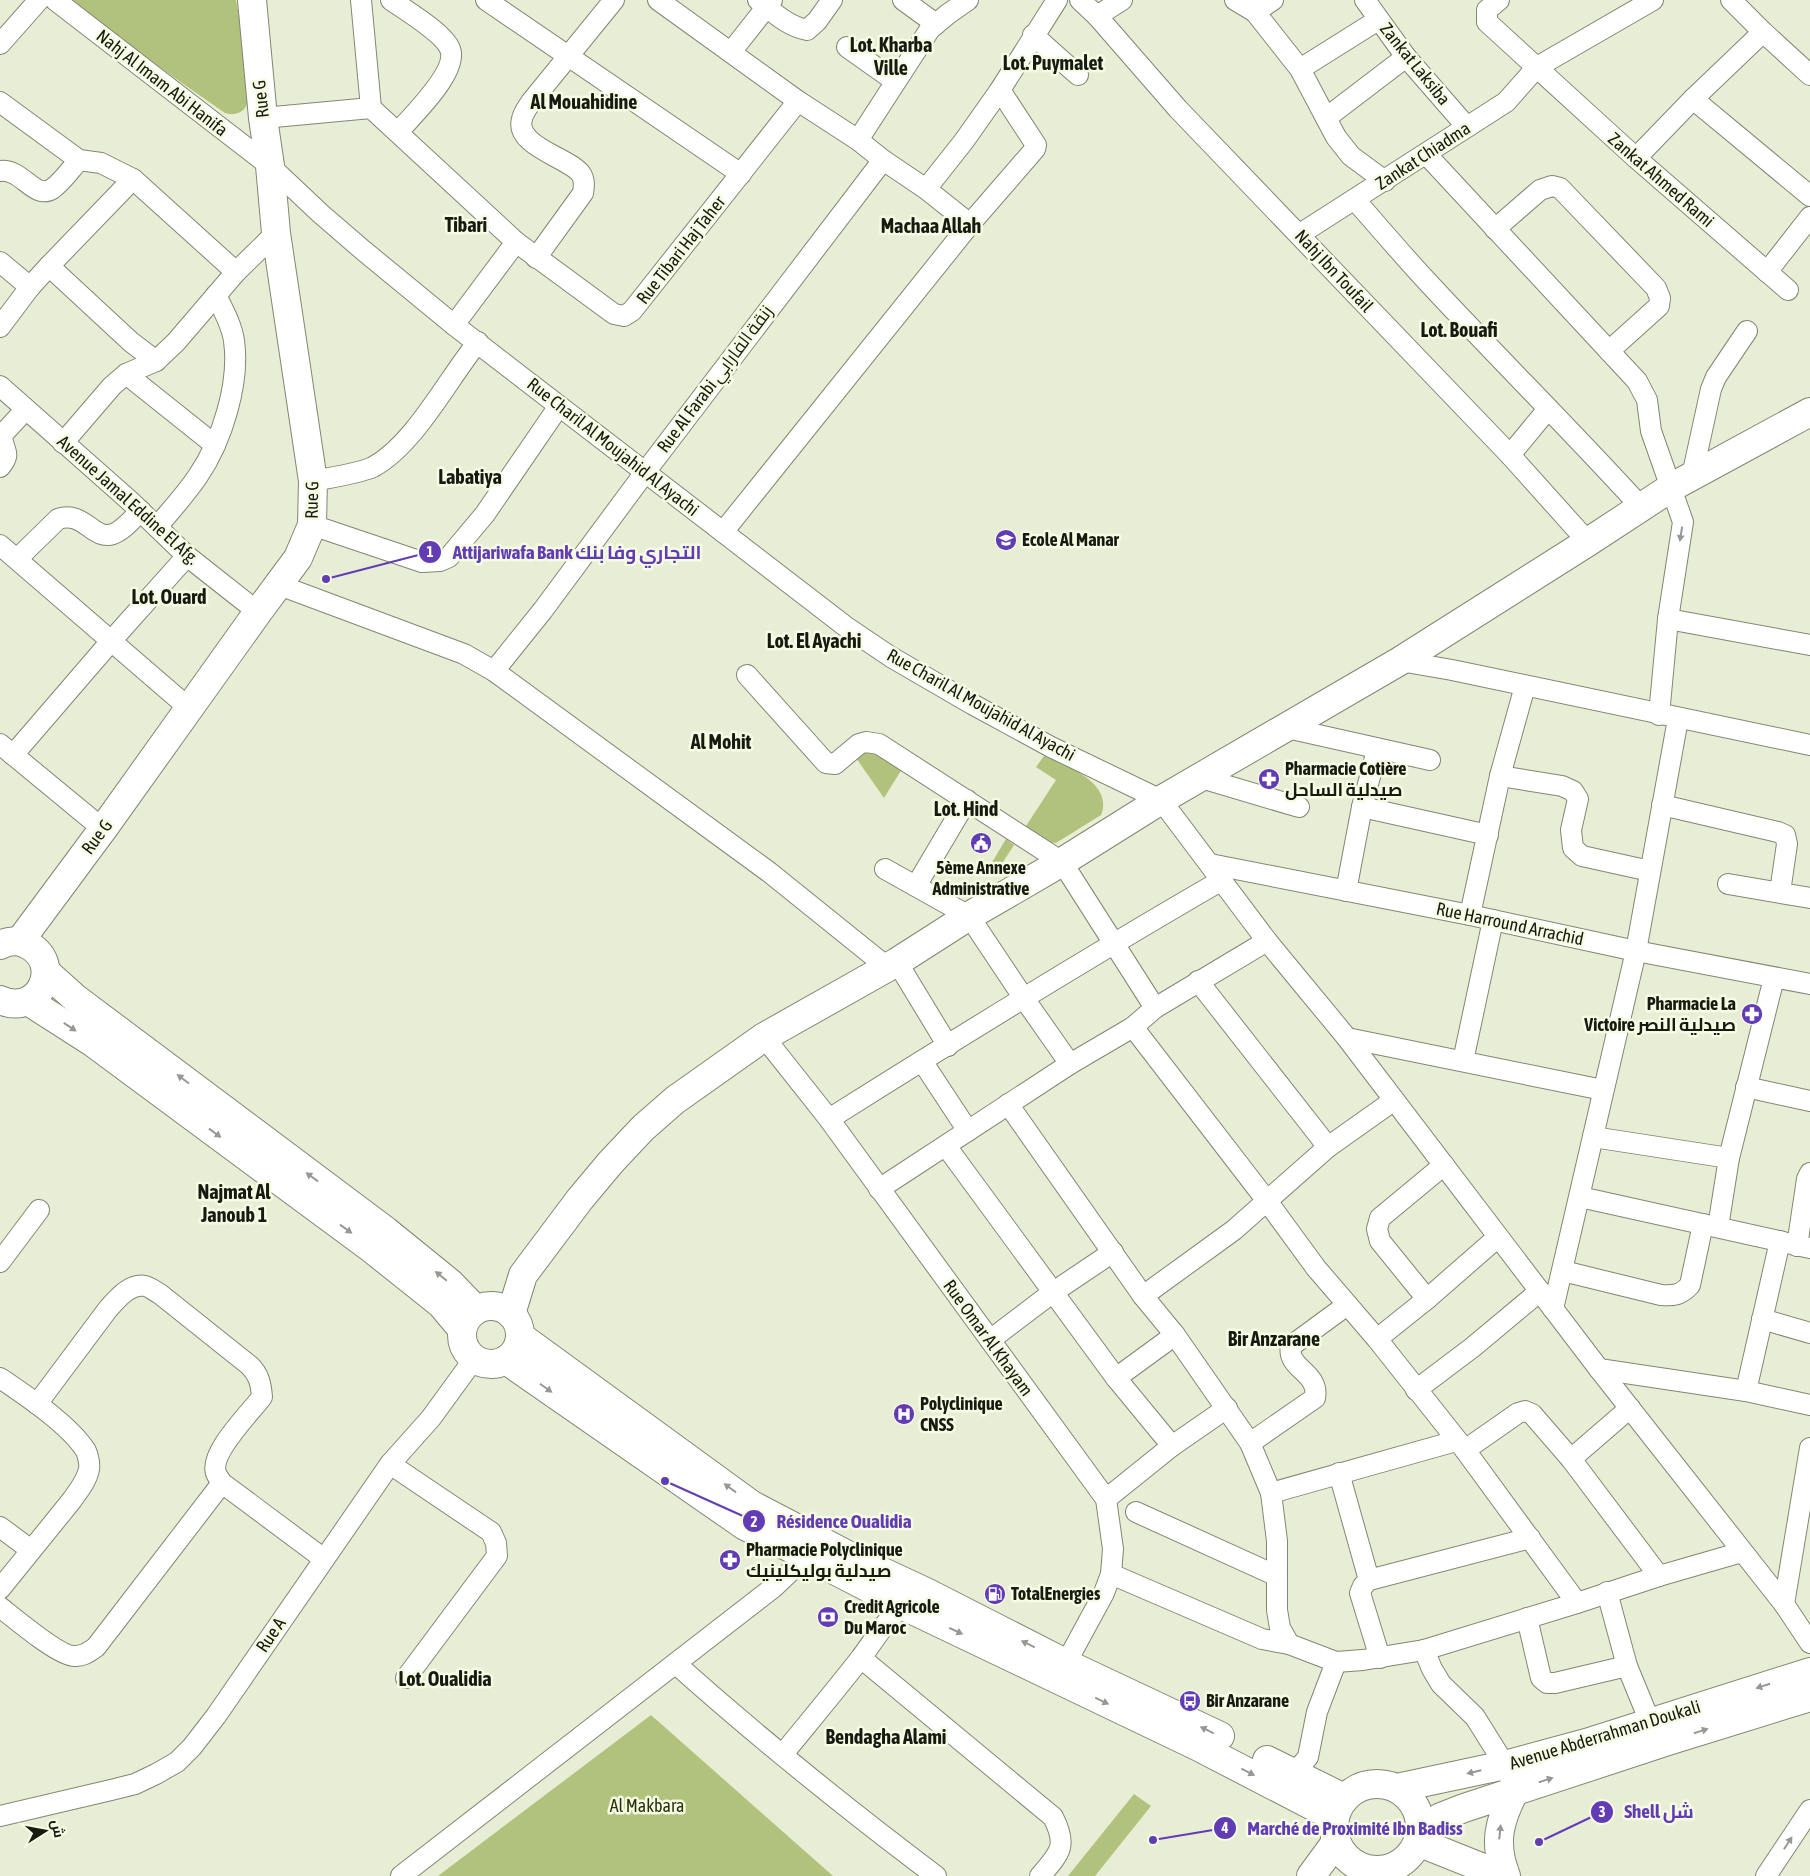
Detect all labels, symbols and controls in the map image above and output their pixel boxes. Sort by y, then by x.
street label: Zankat Laksiba [1376,18,1455,109]
street label: Nahj Al Imam Abi Hanifa [93,25,232,140]
district label: Lot. Kharba Ville [850,33,932,79]
district label: Lot. Puymalet [1003,51,1104,74]
street label: Rue G [248,79,273,119]
district label: Al Mouahidine [530,90,637,113]
street label: Zankat Chiadma [1372,117,1474,194]
street label: Zankat Ahmed Rami [1604,128,1718,231]
street label: Rue Tibari Haj Taher [632,191,730,308]
district label: Tibari [445,213,487,236]
district label: Machaa Allah [881,214,981,237]
street label: Nahj Ibn Toufail [1291,225,1378,316]
street label: Rue Al Farabi زنقة الفارابي [652,301,780,459]
district label: Lot. Bouafi [1420,318,1498,341]
street label: Rue Charil Al Moujahid Al Ayachi [523,373,703,520]
street label: Avenue Jamal Eddine El Afg. [53,431,203,569]
district label: Labatiya [438,465,502,488]
street label: Rue G [301,481,322,519]
one-way arrow [1677,526,1685,542]
school or university icon: Ecole Al Manar [994,528,1018,552]
place label: Ecole Al Manar [1022,529,1120,550]
callout: Attijariwafa Bank التجاري وفا بنك [417,535,711,569]
text: Attijariwafa Bank التجاري وفا بنك [452,541,701,568]
text: 1 [426,543,434,560]
district label: Lot. Ouard [131,585,207,608]
district label: Lot. El Ayachi [767,629,861,652]
street label: Rue Charil Al Moujahid Al Ayachi [883,644,1079,765]
district label: Al Mohit [690,730,752,753]
place label: Pharmacie Cotière صيدلية الساحل [1285,758,1407,801]
pharmacy icon: Pharmacie Cotière صيدلية الساحل [1257,767,1281,791]
district label: Lot. Hind [934,797,998,820]
street label: Rue G [77,815,116,858]
public building icon: 5ème Annexe Administrative [969,831,993,855]
place label: 5ème Annexe Administrative [932,857,1029,899]
street label: Rue Harround Arrachid [1434,898,1586,949]
place label: Pharmacie La Victoire صيدلية النصر [1583,993,1736,1036]
pharmacy icon: Pharmacie La Victoire صيدلية النصر [1740,1002,1764,1026]
one-way arrow [63,1022,76,1032]
one-way arrow [176,1074,189,1084]
one-way arrow [208,1128,222,1138]
one-way arrow [305,1172,319,1182]
district label: Najmat Al Janoub 1 [198,1180,271,1226]
one-way arrow [339,1224,352,1235]
one-way arrow [435,1271,448,1282]
street label: Rue Omar Al Khayam [939,1276,1038,1400]
district label: Bir Anzarane [1228,1327,1320,1350]
one-way arrow [540,1383,553,1393]
place label: Polyclinique CNSS [920,1393,1003,1435]
hospital icon: Polyclinique CNSS [892,1402,916,1426]
one-way arrow [723,1484,736,1494]
callout: Résidence Oualidia [741,1504,921,1538]
text: Résidence Oualidia [776,1510,912,1532]
text: 2 [750,1513,758,1530]
place label: Pharmacie Polyclinique صيدلية بوليكلينيك [746,1539,903,1582]
pharmacy icon: Pharmacie Polyclinique صيدلية بوليكلينيك [718,1548,742,1572]
fuel station icon: TotalEnergies [983,1582,1007,1606]
place label: TotalEnergies [1011,1583,1101,1604]
place label: Credit Agricole Du Maroc [844,1596,940,1638]
bank icon: Credit Agricole Du Maroc [816,1605,840,1629]
street label: Rue A [251,1613,290,1656]
one-way arrow [949,1627,963,1635]
one-way arrow [1021,1640,1036,1648]
district label: Lot. Oualidia [398,1667,492,1690]
one-way arrow [1756,1683,1771,1691]
bus stop icon: Bir Anzarane [1178,1689,1202,1713]
place label: Bir Anzarane [1206,1690,1289,1711]
street label: Avenue Abderrahman Doukali [1507,1695,1703,1774]
one-way arrow [1095,1697,1109,1705]
district label: Bendagha Alami [826,1725,946,1748]
one-way arrow [1199,1725,1214,1734]
one-way arrow [1694,1726,1709,1734]
one-way arrow [1241,1768,1256,1776]
one-way arrow [1466,1768,1481,1776]
one-way arrow [1539,1775,1554,1783]
park label: Al Makbara [610,1795,684,1816]
callout: Shell شل [1589,1795,1704,1829]
text: Shell شل [1624,1800,1694,1823]
text: 3 [1598,1803,1606,1820]
north arrow [20,1806,70,1856]
callout: Marché de Proximité Ibn Badiss [1212,1811,1472,1845]
text: Marché de Proximité Ibn Badiss [1247,1817,1463,1839]
text: ش [47,1818,67,1839]
text: 4 [1220,1819,1229,1836]
one-way arrow [1496,1824,1504,1840]
one-way arrow [1783,1836,1793,1850]

